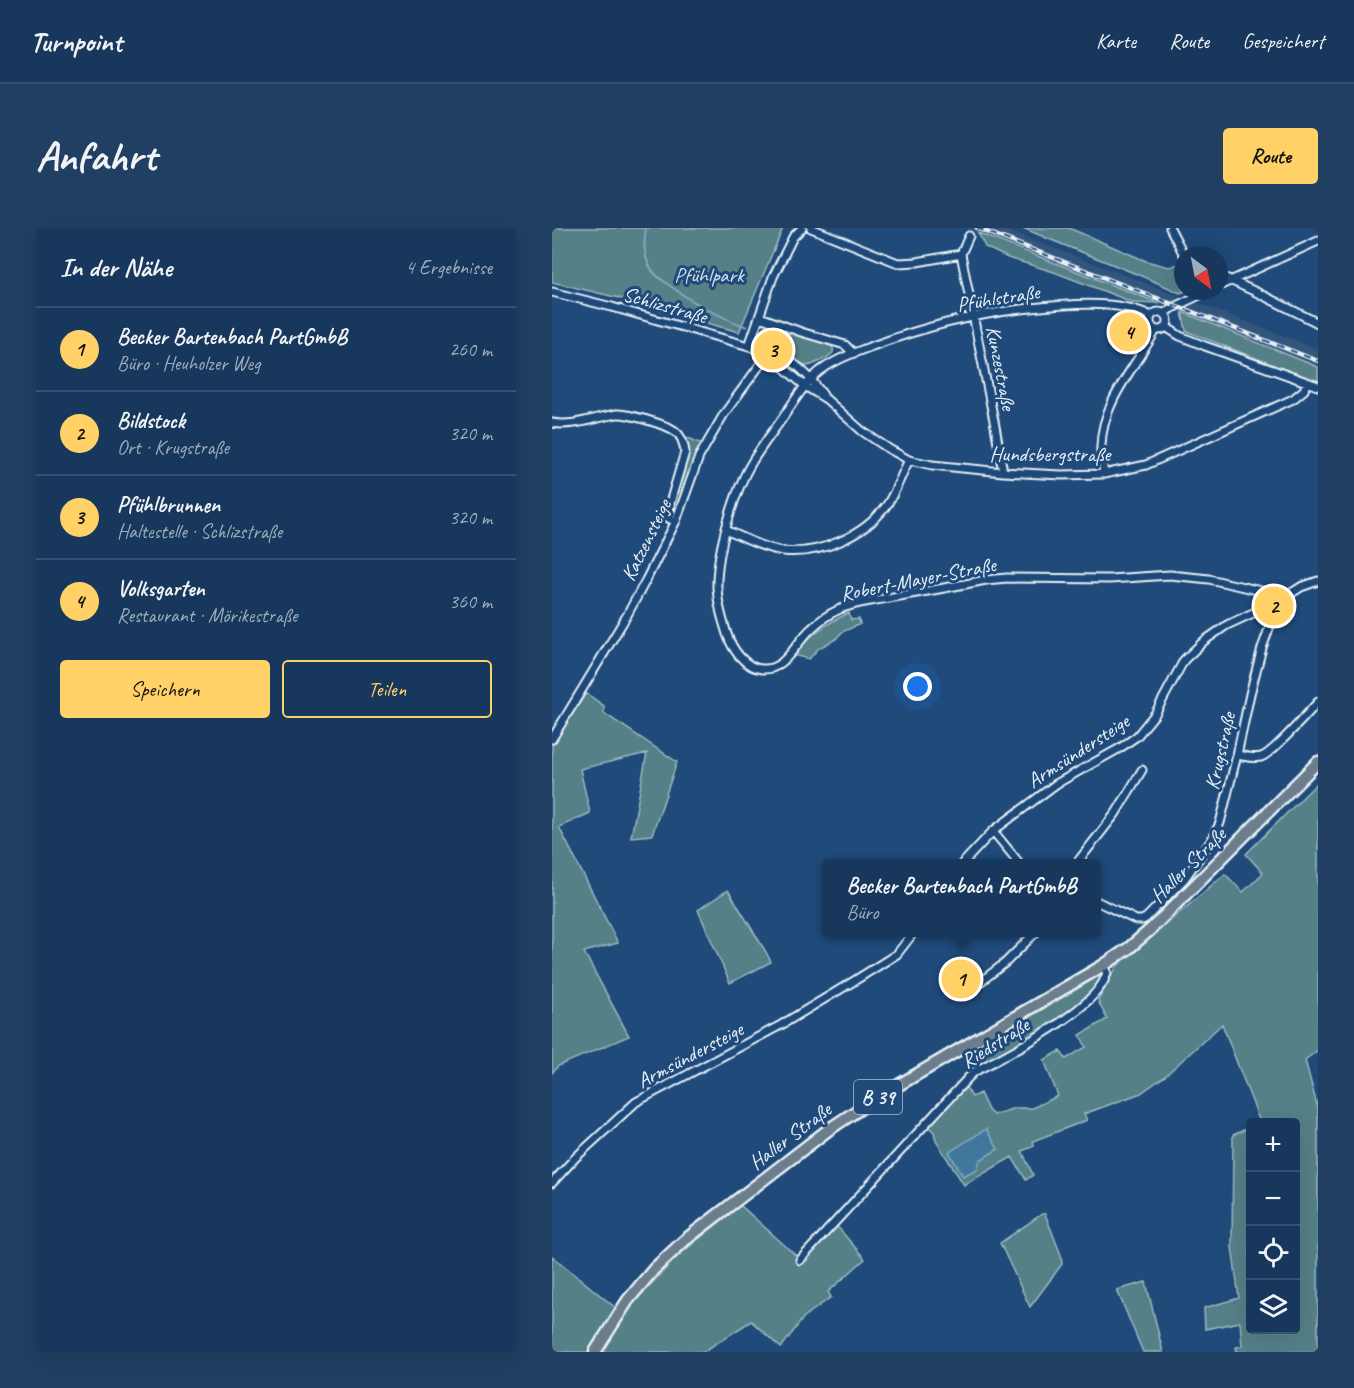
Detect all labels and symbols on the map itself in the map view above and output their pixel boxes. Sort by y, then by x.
north arrow [1174,246,1228,300]
park label: Pfühlpark [674,262,745,288]
street label: Pfühlstraße [955,278,1043,317]
street label: Schlizstraße [620,281,712,330]
pin: 4 [1110,310,1148,354]
street label: Kunzestraße [980,324,1022,414]
pin: 3 [754,328,792,372]
street label: Hundsbergstraße [990,441,1113,467]
street label: Katzensteige [615,494,677,585]
street label: Robert-Mayer-Straße [838,551,1000,607]
pin: 2 [1254,584,1294,628]
your location [903,672,932,701]
street label: Armsündersteige [1022,707,1136,794]
street label: Krugstraße [1199,708,1242,792]
street label: Haller Straße [1145,820,1233,908]
pin: 1 [942,956,980,1002]
street label: Riedstraße [956,1011,1036,1074]
street label: Armsündersteige [632,1015,750,1094]
road number: B 39 [854,1080,902,1114]
street label: Haller Straße [744,1095,838,1175]

